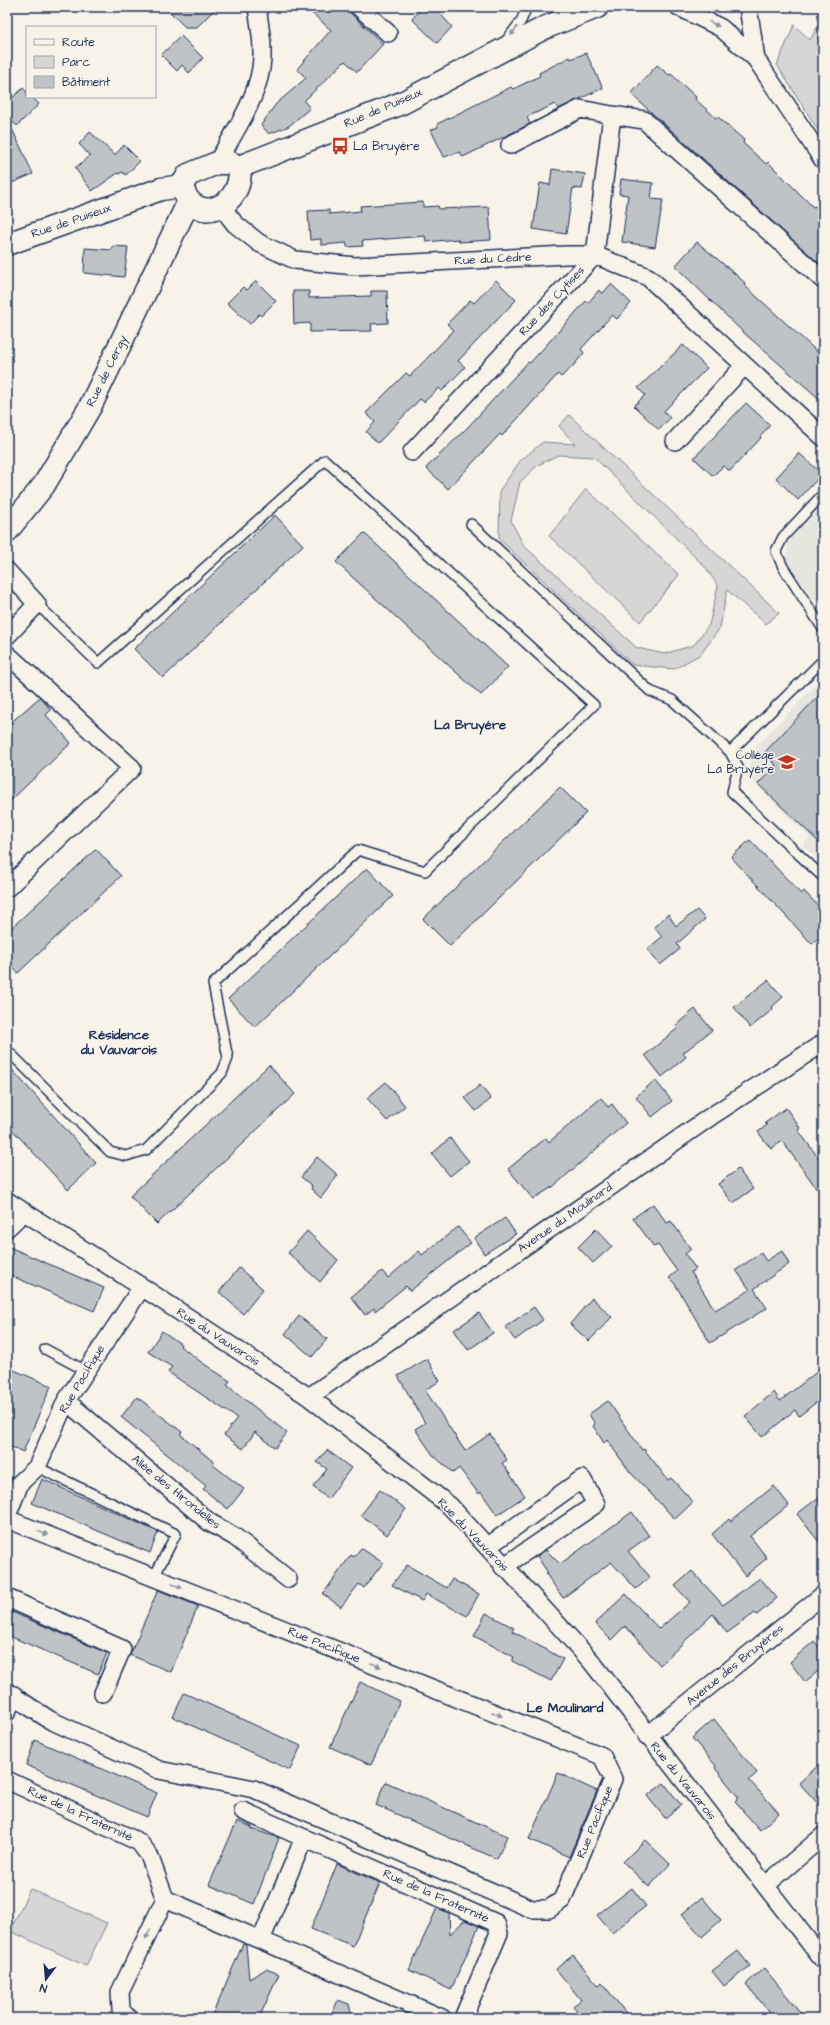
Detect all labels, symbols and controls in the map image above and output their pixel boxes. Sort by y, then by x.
one-way arrow [708,21,720,28]
legend [26,26,156,98]
one-way arrow [510,26,518,36]
text: Route [62,34,95,51]
text: Parc [62,54,90,71]
text: Bâtiment [62,74,110,91]
street label: Rue de Puiseux [341,84,425,132]
bus stop icon: La Bruyère [330,136,350,156]
place label: La Bruyère [353,138,420,156]
street label: Rue de Puiseux [29,199,113,243]
street label: Rue du Cèdre [454,248,533,270]
street label: Rue des Cytises [515,262,590,340]
street label: Rue de Cergy [82,332,133,410]
district label: La Bruyére [434,716,506,735]
place label: Collège La Bruyère [707,747,775,779]
school or university icon: Collège La Bruyère [777,752,797,772]
district label: Résidence du Vauvarois [80,1026,158,1059]
street label: Avenue du Moulinard [514,1179,616,1257]
street label: Rue du Vauvarois [173,1304,263,1370]
street label: Rue Pacifique [55,1341,109,1416]
street label: Allée des Hirondelles [128,1451,224,1533]
street label: Rue du Vauvarois [433,1494,513,1576]
one-way arrow [38,1531,50,1537]
one-way arrow [172,1583,183,1589]
street label: Avenue des Bruyères [683,1620,788,1710]
street label: Rue Pacifique [285,1623,363,1667]
one-way arrow [370,1663,382,1669]
district label: Le Moulinard [527,1699,604,1717]
one-way arrow [491,1711,503,1717]
street label: Rue du Vauvarois [646,1738,720,1824]
street label: Rue de la Fraternité [25,1782,136,1846]
street label: Rue Pacifique [573,1783,617,1861]
street label: Rue de la Fraternité [380,1865,492,1927]
one-way arrow [145,1929,151,1940]
north arrow [26,1959,66,1999]
text: N [38,1980,49,1996]

